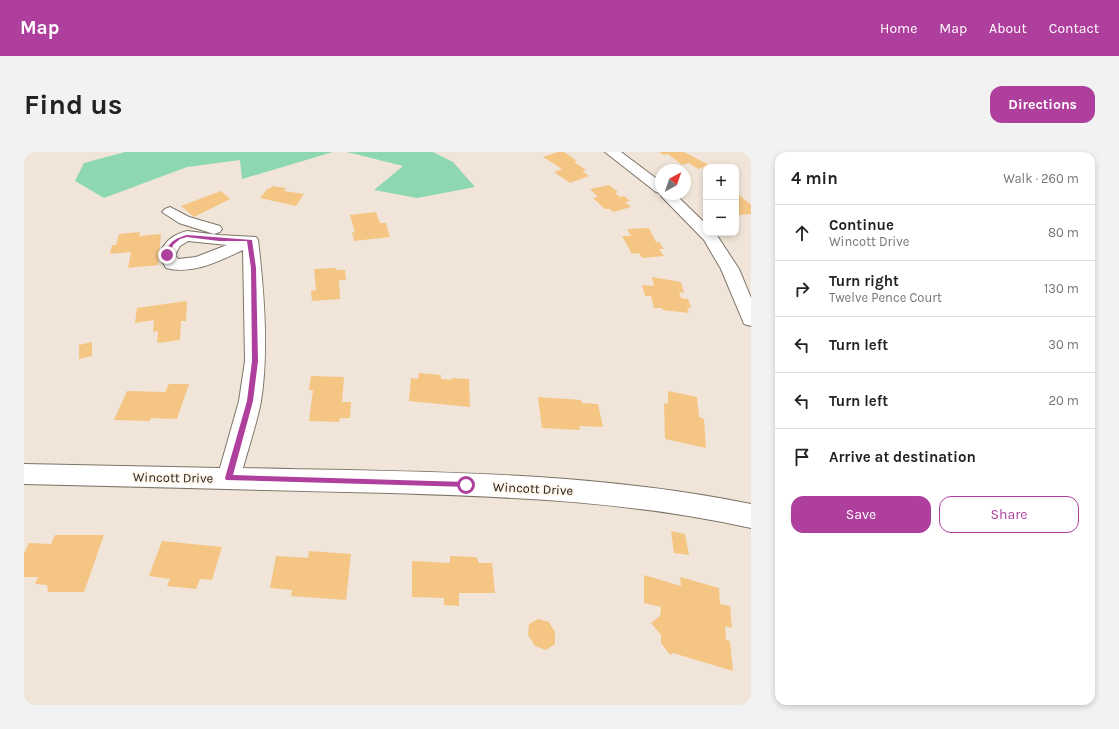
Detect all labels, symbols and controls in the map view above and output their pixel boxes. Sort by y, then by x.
text: Map [20,17,59,39]
text: Home [880,20,917,37]
text: Map [939,20,967,37]
text: About [989,20,1027,37]
text: Contact [1049,20,1099,37]
button: Directions [990,86,1095,123]
text: Find us [24,88,123,121]
north arrow [655,164,691,200]
map controls [703,164,739,236]
button: + [703,164,739,200]
text: 4 min [791,168,838,188]
text: Walk · 260 m [1003,171,1079,186]
button: − [703,200,739,236]
text: Continue [829,216,894,234]
icon: ahead [791,222,813,244]
text: 80 m [1048,225,1079,240]
text: Wincott Drive [829,234,909,249]
route end [158,246,176,264]
text: Turn right [829,272,899,290]
icon: right [791,278,813,300]
text: 130 m [1044,281,1079,296]
text: Twelve Pence Court [829,290,942,305]
icon: left [791,334,813,356]
text: Turn left [829,336,888,354]
text: 30 m [1048,337,1079,352]
icon: left [791,390,813,412]
text: Turn left [829,392,888,410]
text: 20 m [1049,393,1079,408]
icon: arrive [791,446,813,468]
text: Arrive at destination [829,448,976,466]
street label: Wincott Drive [133,469,214,486]
route start [457,476,475,494]
street label: Wincott Drive [492,479,574,498]
button: Save [791,496,931,533]
button: Share [939,496,1079,533]

